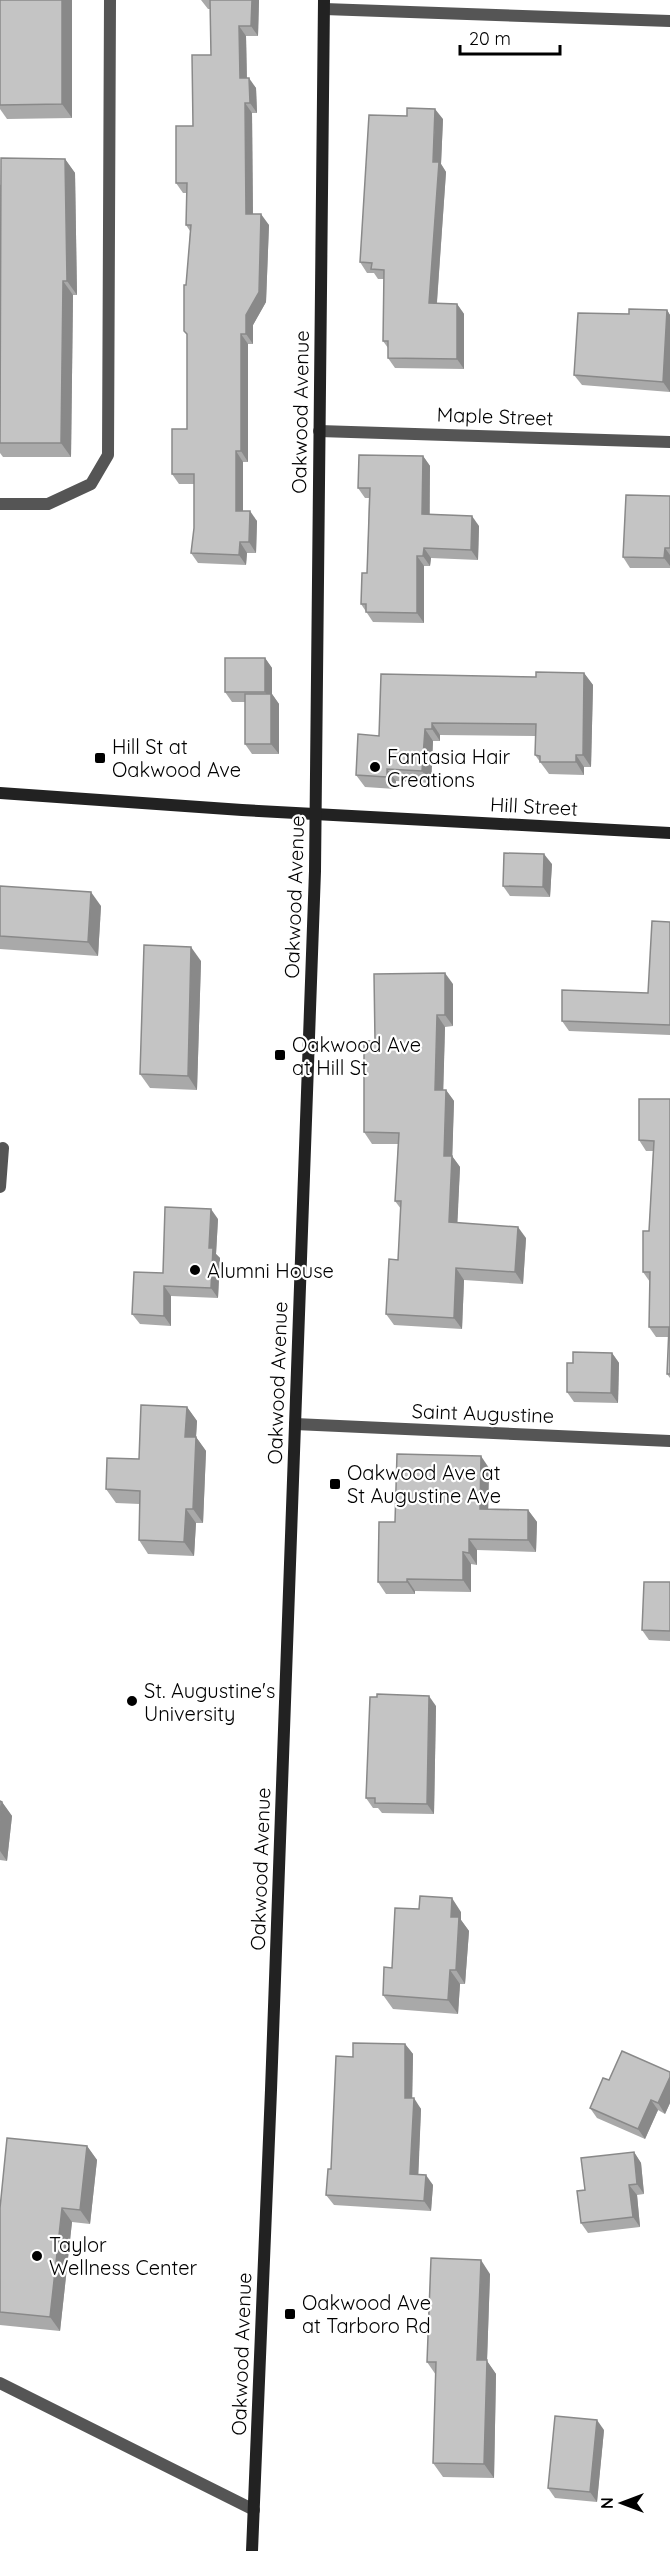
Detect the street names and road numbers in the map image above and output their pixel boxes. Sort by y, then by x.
street label: Oakwood Avenue [286,330,314,494]
street label: Maple Street [436,401,554,431]
street label: Hill Street [489,791,579,821]
street label: Oakwood Avenue [279,815,309,979]
street label: Oakwood Avenue [262,1301,292,1465]
street label: Saint Augustine [411,1398,555,1428]
street label: Oakwood Avenue [245,1787,275,1951]
street label: Oakwood Avenue [226,2272,256,2436]

